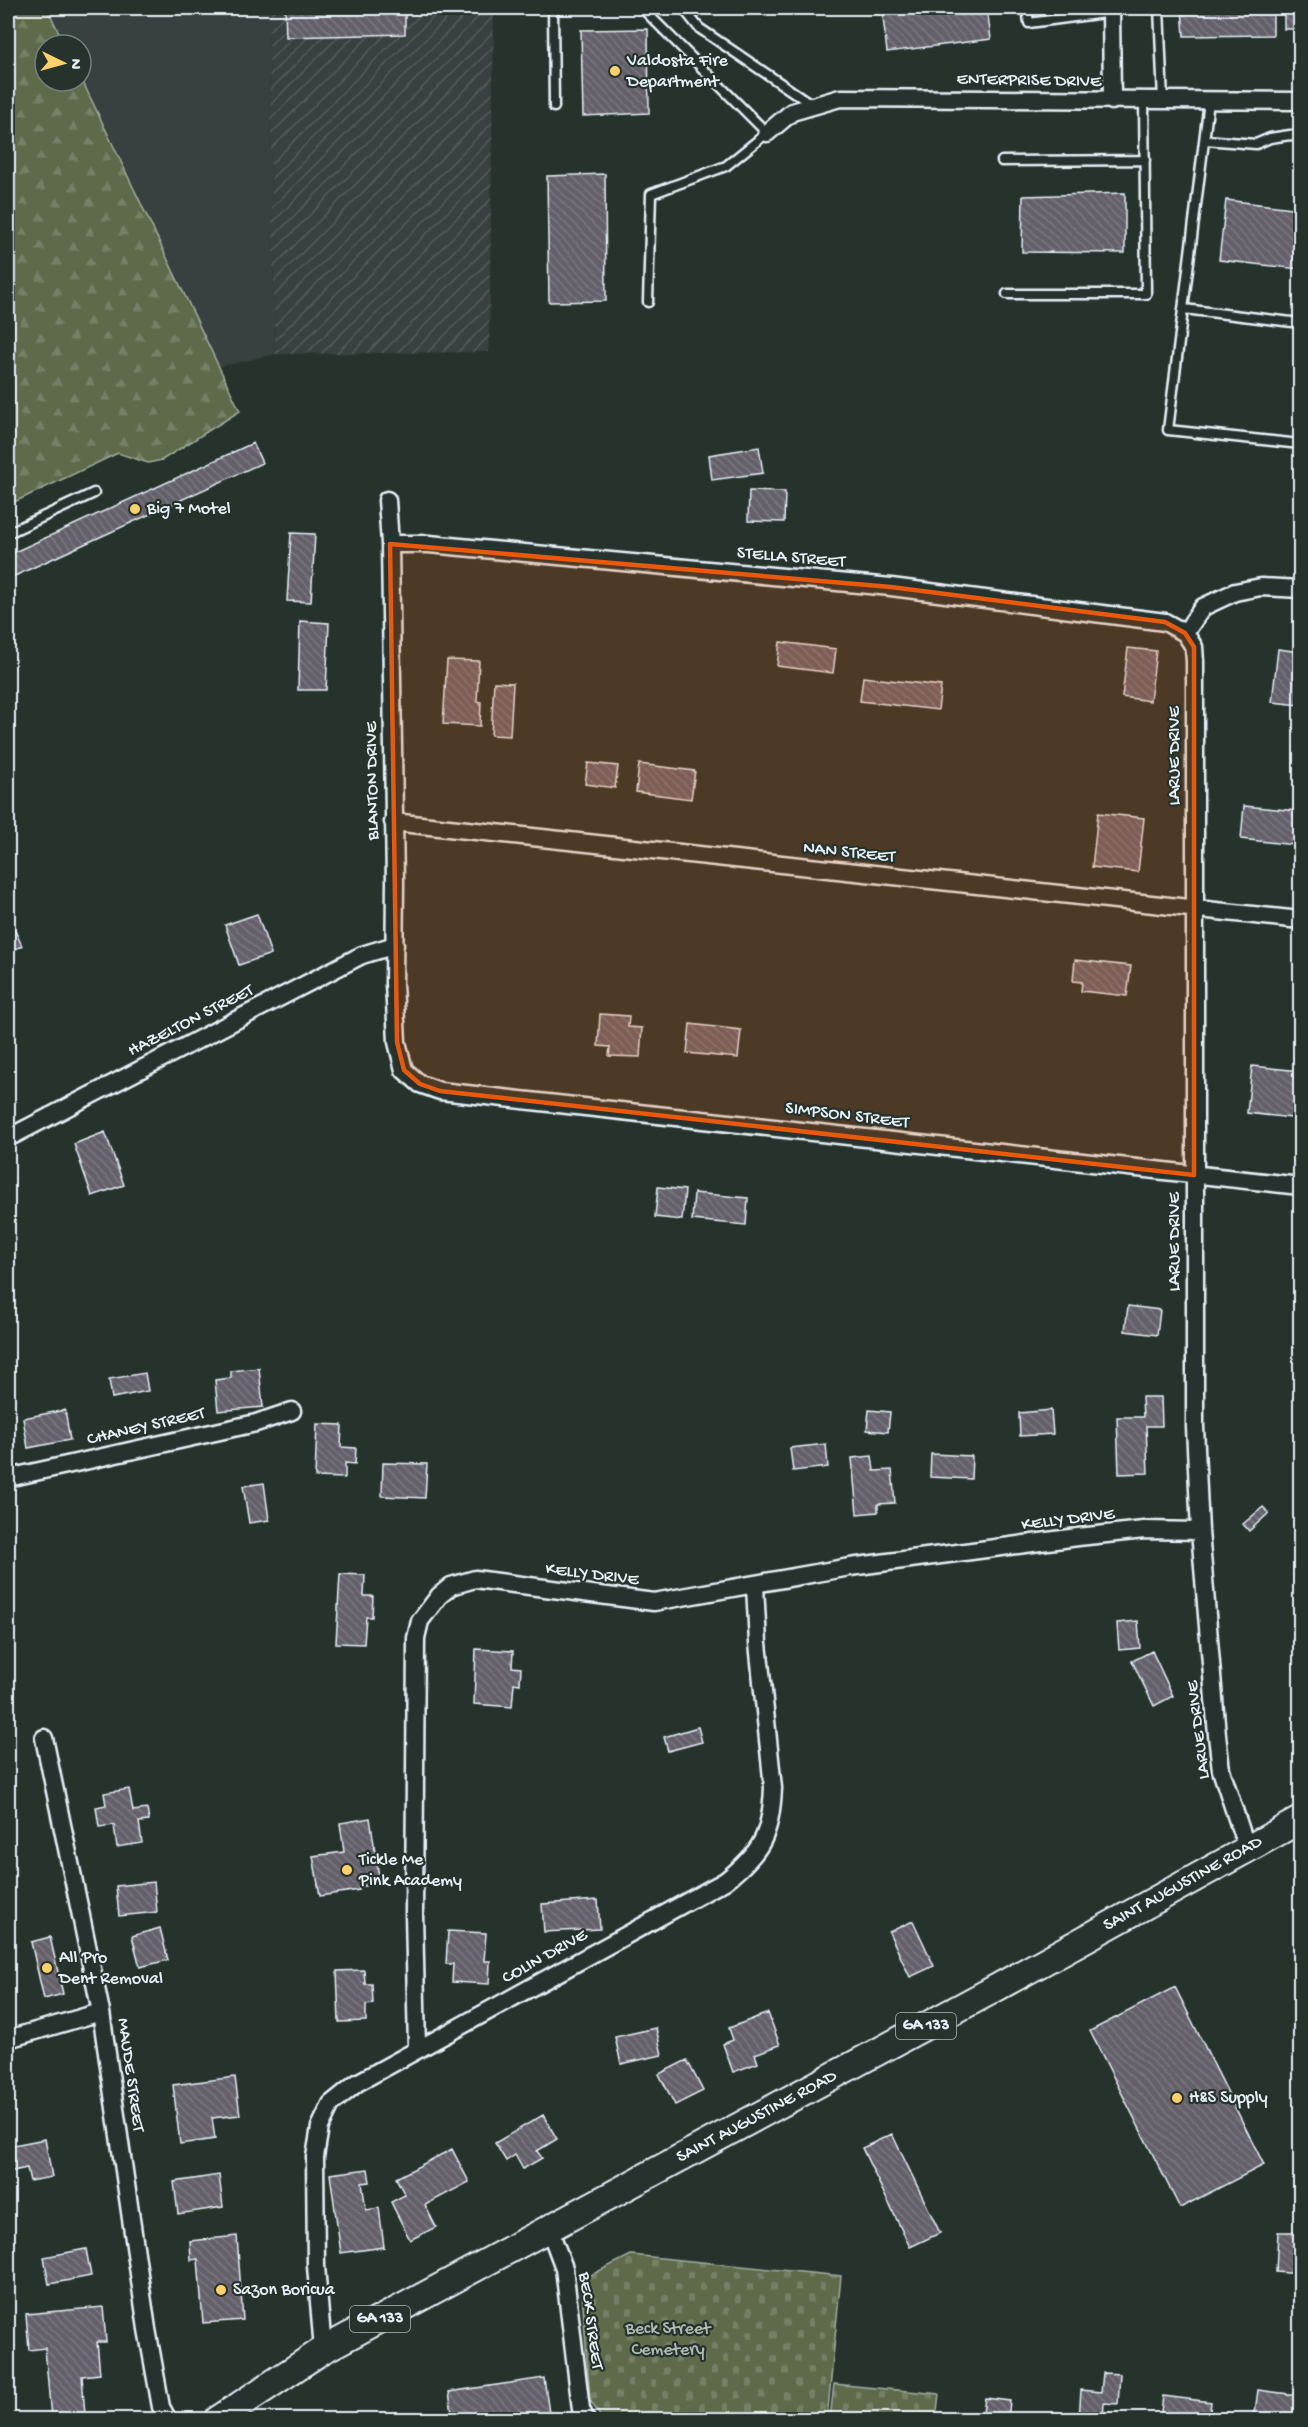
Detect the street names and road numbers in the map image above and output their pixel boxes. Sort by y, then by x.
street label: ENTERPRISE DRIVE [956,69,1102,93]
street label: STELLA STREET [736,543,847,573]
street label: LARUE DRIVE [1165,706,1186,806]
street label: BLANTON DRIVE [361,721,385,842]
street label: NAN STREET [802,838,897,868]
street label: HAZELTON STREET [125,980,258,1062]
street label: SIMPSON STREET [784,1098,911,1134]
street label: LARUE DRIVE [1165,1192,1186,1292]
street label: CHANEY STREET [85,1403,208,1451]
street label: KELLY DRIVE [1020,1504,1117,1536]
street label: KELLY DRIVE [544,1559,641,1591]
street label: LARUE DRIVE [1182,1679,1215,1781]
street label: SAINT AUGUSTINE ROAD [1100,1831,1266,1936]
street label: COLIN DRIVE [499,1925,592,1989]
road number: GA 133 [896,2013,956,2039]
street label: MAUDE STREET [112,2017,149,2134]
street label: SAINT AUGUSTINE ROAD [673,2066,841,2168]
street label: BECK STREET [573,2270,607,2372]
road number: GA 133 [350,2306,410,2332]

